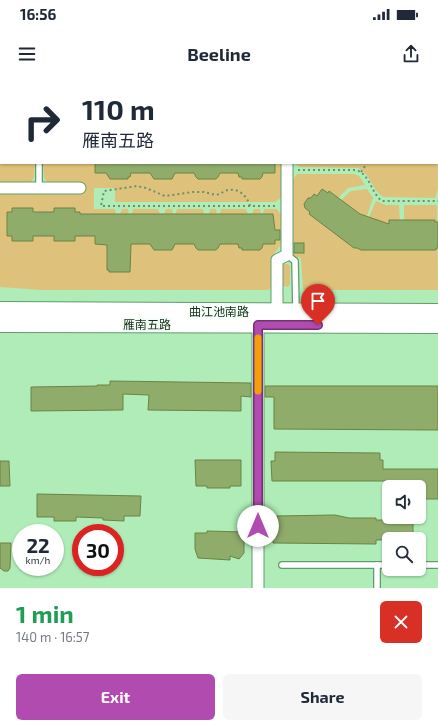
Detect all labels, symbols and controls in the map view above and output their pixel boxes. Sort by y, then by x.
text: 16:56 [20,5,56,23]
icon: menu [16,43,38,65]
text: Beeline [187,43,251,65]
icon: share [400,43,422,65]
text: 110 m [82,92,155,126]
icon: right [16,96,68,148]
text: 雁南五路 [82,129,154,151]
pin [301,284,335,325]
icon: arrive [307,290,329,312]
street label: 曲江池南路 [189,304,249,318]
street label: 雁南五路 [123,317,171,331]
map controls [382,480,426,576]
button: sound [382,480,426,524]
position arrow [237,505,279,547]
speed limit sign: 30 [72,524,124,576]
button: search [382,532,426,576]
text: 22 [26,533,50,557]
text: km/h [26,554,50,566]
text: 1 min [16,599,74,628]
button: close [380,601,422,643]
text: 140 m · 16:57 [16,629,89,645]
button: Exit [16,674,215,720]
button: Share [223,674,422,720]

